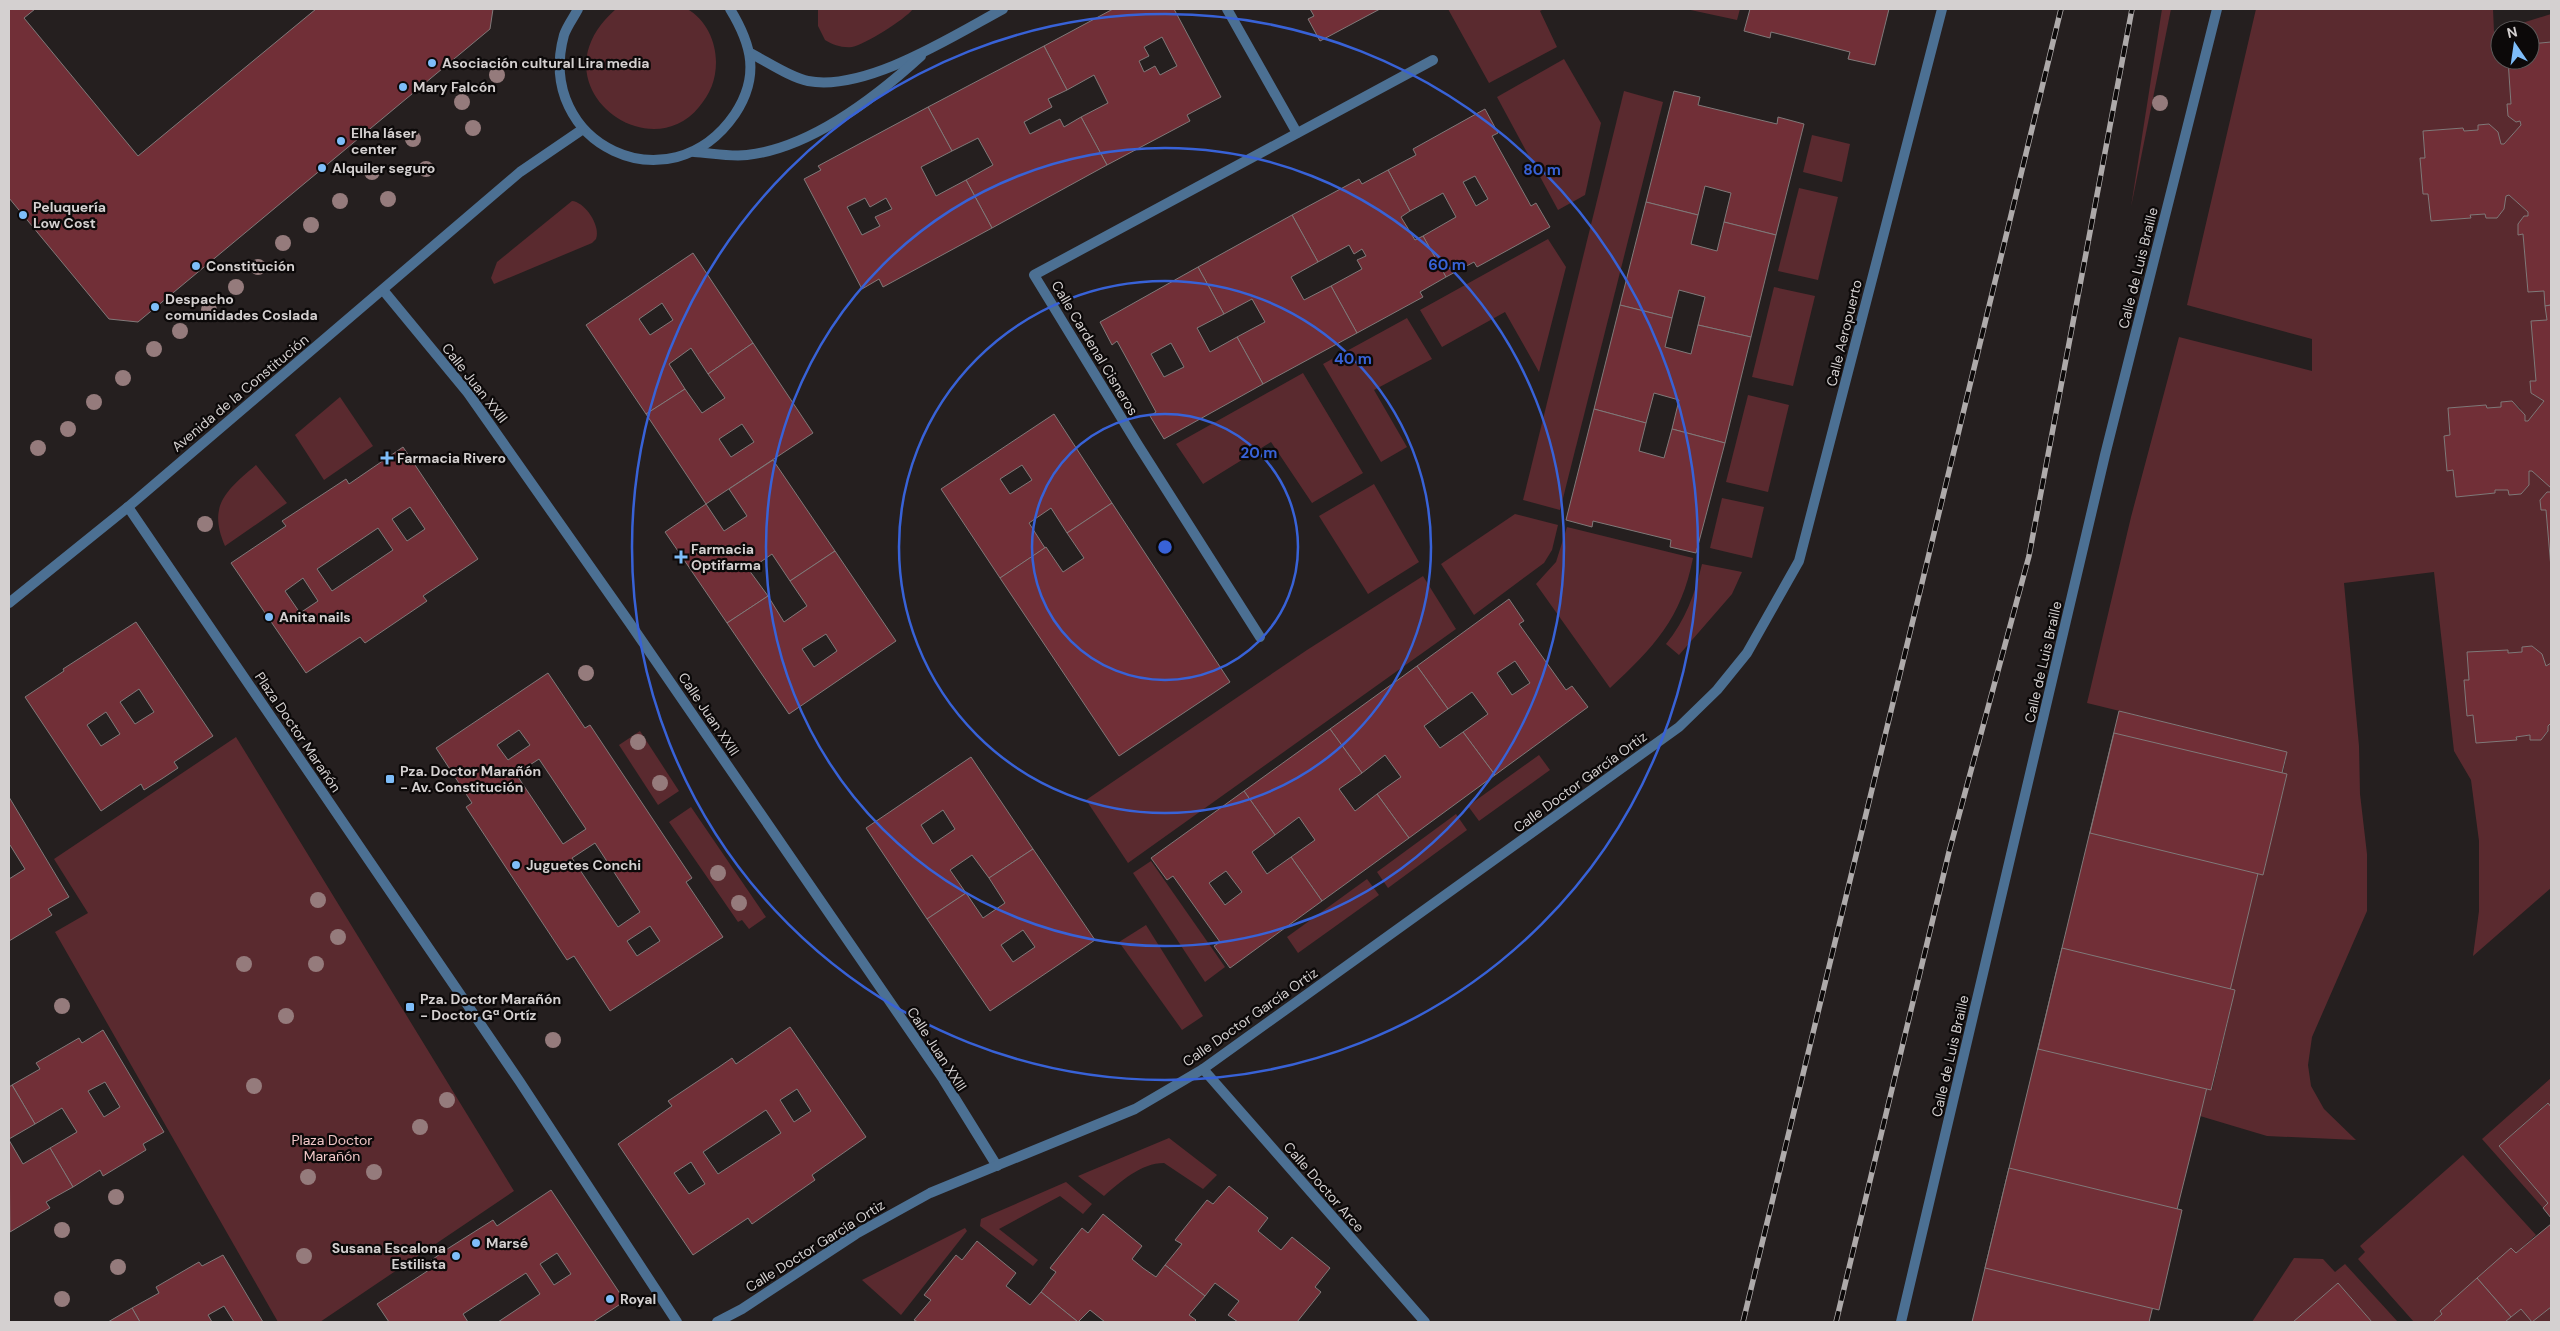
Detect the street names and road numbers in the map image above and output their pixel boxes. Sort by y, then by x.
street label: Calle de Luis Braille [2114,205,2162,331]
street label: Calle Cardenal Cisneros [1048,277,1142,419]
street label: Calle Aeropuerto [1822,278,1866,388]
street label: Avenida de la Constitución [168,330,312,456]
street label: Calle Juan XXIII [438,339,512,427]
street label: Calle de Luis Braille [2020,599,2066,725]
street label: Plaza Doctor Marañón [251,668,345,796]
street label: Calle Juan XXIII [675,669,743,759]
street label: Calle Doctor García Ortiz [1510,727,1650,837]
street label: Calle Doctor García Ortiz [1179,964,1321,1070]
street label: Calle de Luis Braille [1927,993,1973,1119]
street label: Calle Juan XXIII [903,1004,971,1094]
street label: Calle Doctor Arce [1280,1138,1368,1236]
street label: Calle Doctor García Ortiz [742,1196,888,1296]

